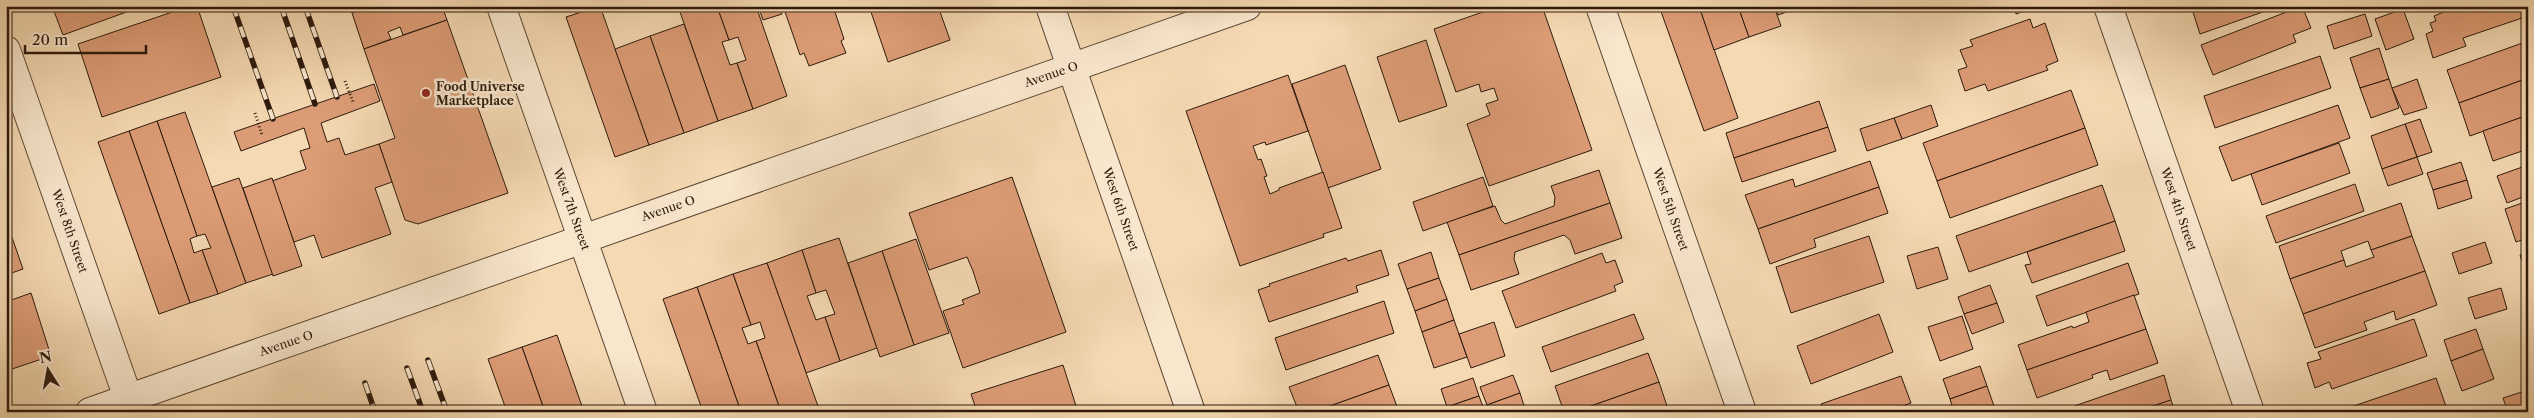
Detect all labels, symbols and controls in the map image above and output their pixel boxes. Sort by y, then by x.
scale bar [25,22,146,54]
text: 20 m [32,30,68,49]
street label: Avenue O [1021,58,1080,91]
place label: Food Universe Marketplace [436,79,525,108]
marker: Food Universe Marketplace [420,87,432,99]
street label: West 6th Street [1099,164,1143,253]
street label: West 4th Street [2157,164,2201,253]
street label: West 7th Street [550,165,594,253]
street label: West 5th Street [1649,165,1692,253]
street label: West 8th Street [48,186,92,276]
street label: Avenue O [638,192,697,225]
street label: Avenue O [256,327,315,360]
north arrow [22,346,72,396]
text: N [38,347,53,367]

